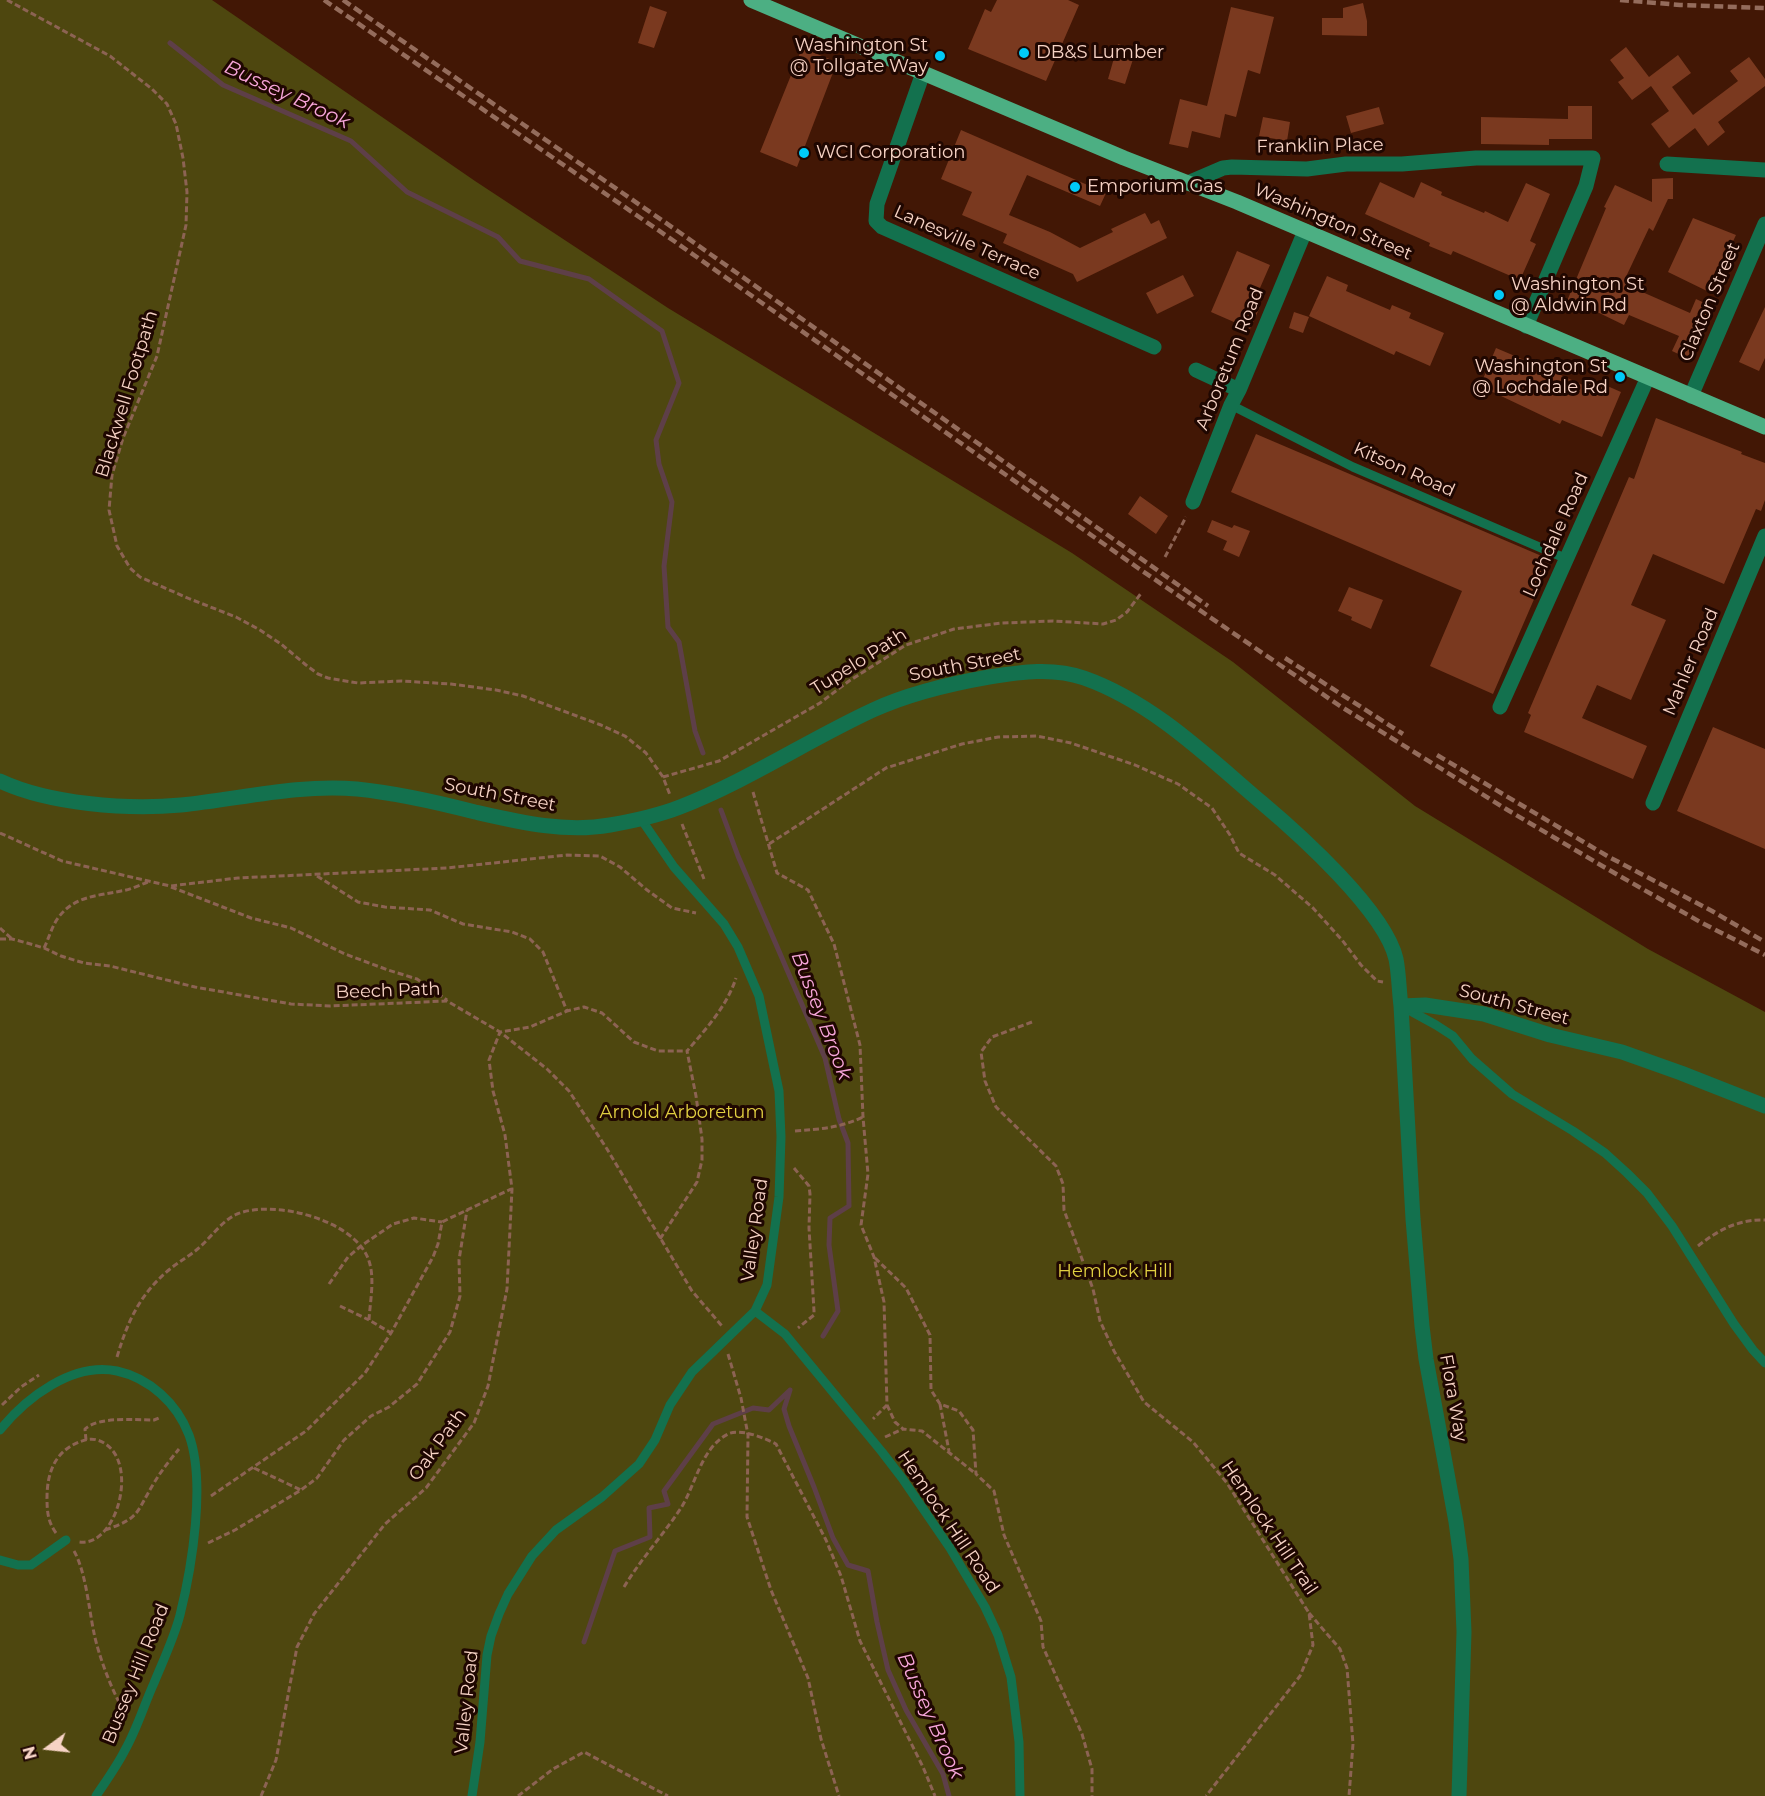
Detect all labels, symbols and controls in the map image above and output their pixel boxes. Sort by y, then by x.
place label: Washington St @ Tollgate Way [790,35,928,78]
place label: DB&S Lumber [1036,42,1164,64]
marker: DB&S Lumber [1017,46,1031,60]
marker: Washington St @ Tollgate Way [933,49,947,63]
water label: Bussey Brook [220,55,354,135]
street label: Franklin Place [1256,134,1384,158]
place label: WCI Corporation [816,142,965,164]
marker: WCI Corporation [797,146,811,160]
place label: Emporium Gas [1087,176,1223,198]
street label: Washington Street [1251,179,1415,265]
marker: Emporium Gas [1068,180,1082,194]
street label: Lanesville Terrace [890,201,1044,285]
street label: Claxton Street [1675,239,1745,365]
place label: Washington St @ Aldwin Rd [1511,274,1644,316]
street label: Arboretum Road [1192,285,1268,433]
marker: Washington St @ Aldwin Rd [1492,288,1506,302]
street label: Blackwell Footpath [91,308,163,480]
place label: Washington St @ Lochdale Rd [1472,356,1608,398]
marker: Washington St @ Lochdale Rd [1613,370,1627,384]
street label: Kitson Road [1350,438,1458,502]
street label: Lochdale Road [1519,469,1593,601]
street label: Mahler Road [1659,605,1723,719]
street label: Tupelo Path [807,624,911,700]
street label: South Street [907,644,1023,686]
street label: South Street [442,774,558,816]
water label: Bussey Brook [785,948,857,1084]
street label: Beech Path [335,978,441,1004]
street label: South Street [1457,980,1571,1030]
park label: Arnold Arboretum [599,1102,765,1124]
street label: Valley Road [737,1177,773,1283]
park label: Hemlock Hill [1057,1261,1173,1283]
street label: Flora Way [1435,1353,1471,1443]
street label: Oak Path [405,1405,471,1485]
street label: Hemlock Hill Road [892,1447,1004,1597]
street label: Hemlock Hill Trail [1216,1457,1322,1599]
street label: Bussey Hill Road [98,1601,174,1747]
street label: Valley Road [451,1649,483,1755]
water label: Bussey Brook [891,1649,969,1783]
north arrow [18,1718,78,1778]
text: N [19,1744,41,1761]

